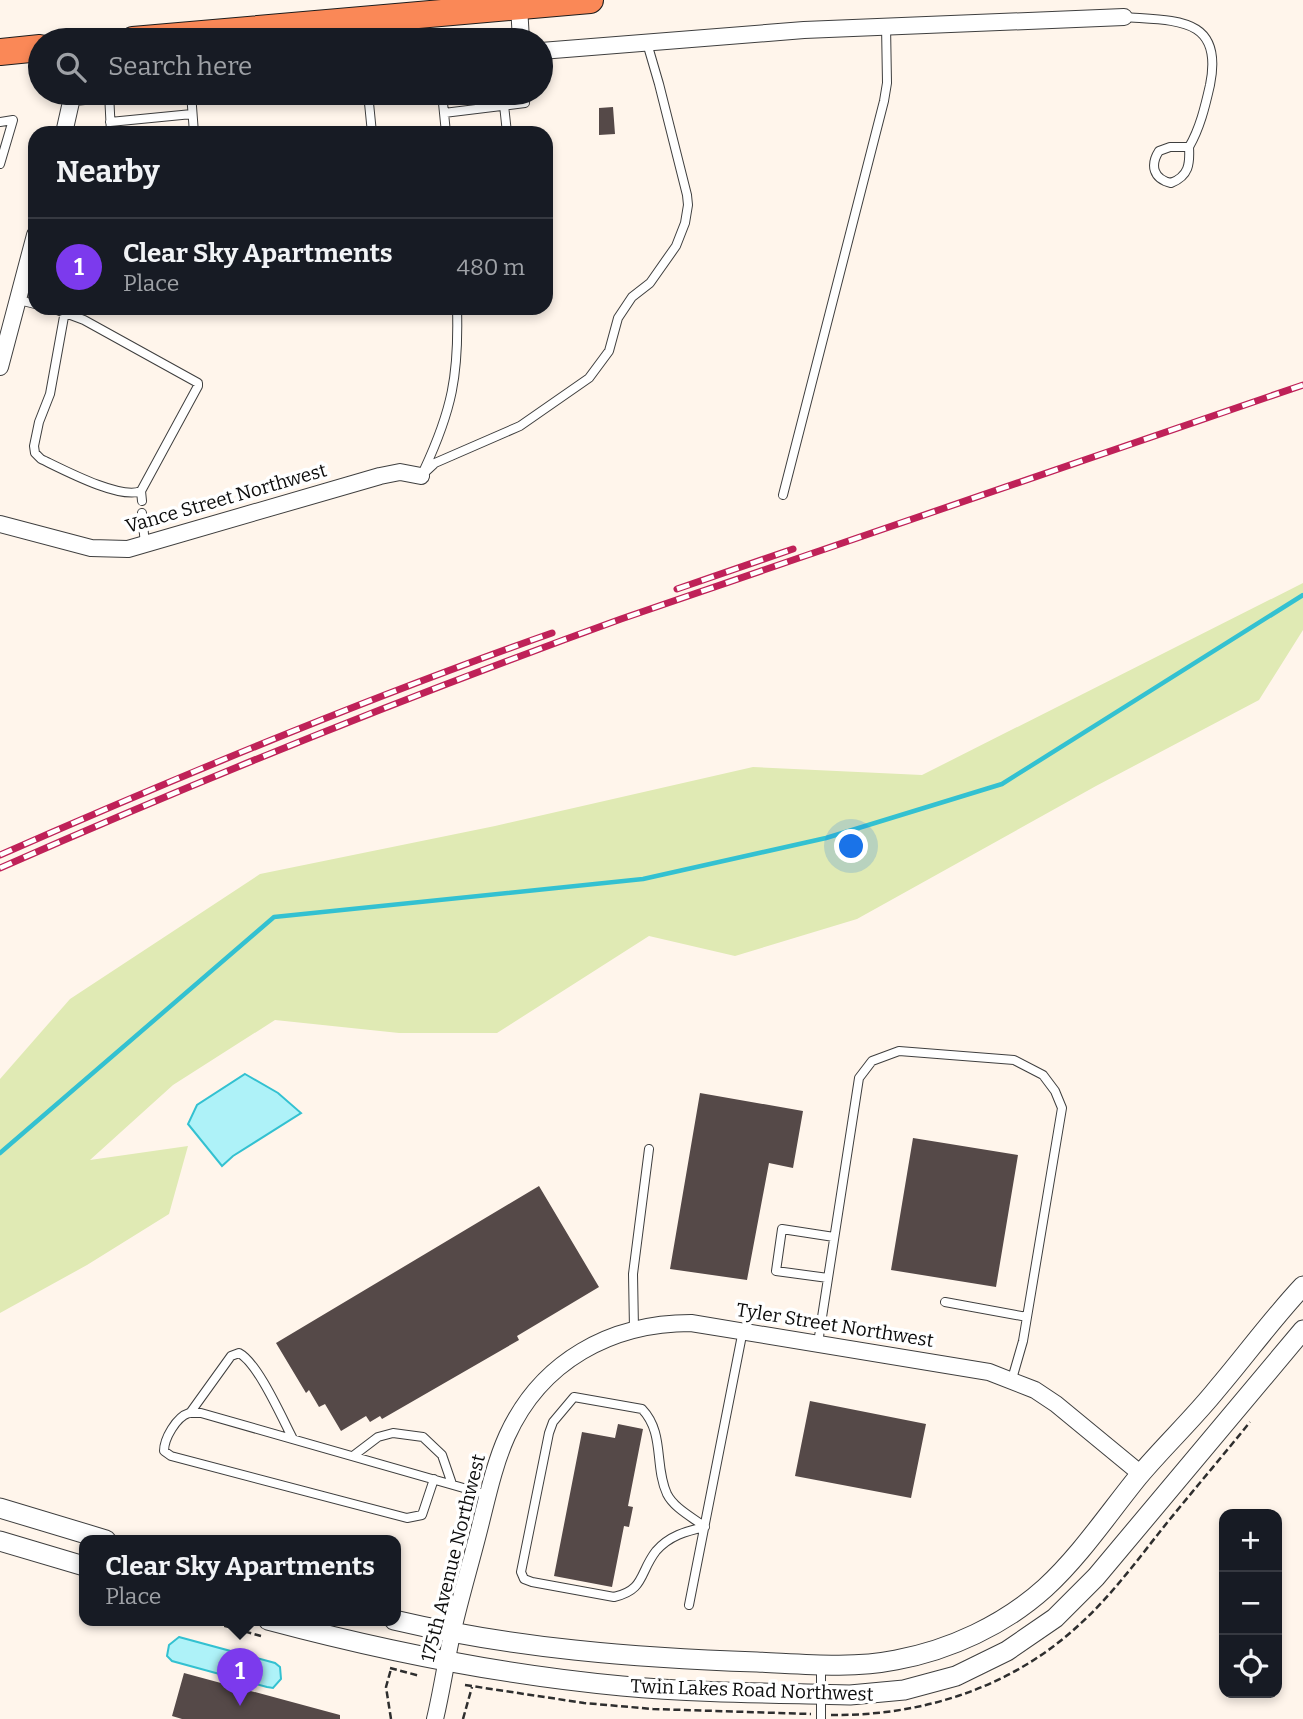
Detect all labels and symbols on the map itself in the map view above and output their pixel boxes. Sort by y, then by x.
street label: Vance Street Northwest [123,458,329,538]
your location [834,829,868,863]
street label: Tyler Street Northwest [735,1298,936,1352]
street label: 175th Avenue Northwest [416,1452,490,1664]
pin: 1 [217,1648,263,1706]
street label: Twin Lakes Road Northwest [630,1674,874,1706]

